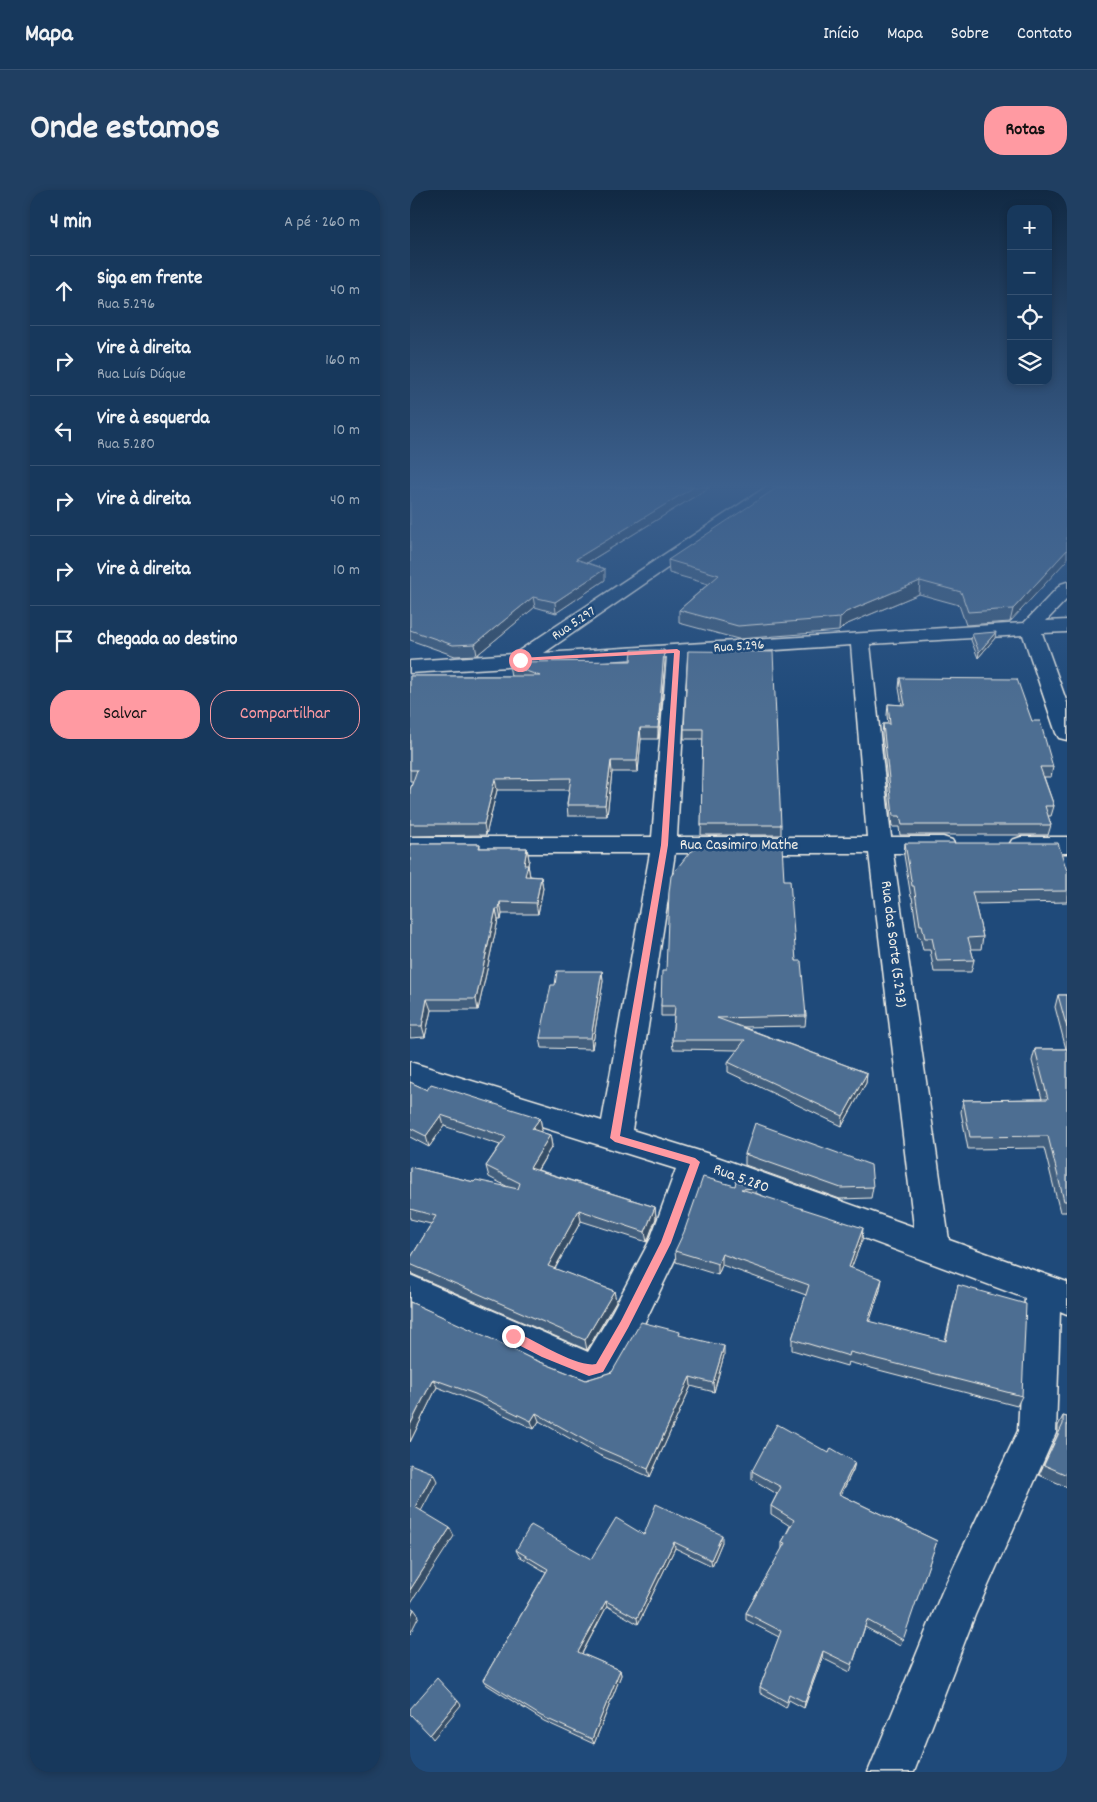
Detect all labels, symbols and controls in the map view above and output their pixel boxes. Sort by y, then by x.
text: Mapa [25,18,73,52]
text: Início [823,22,859,47]
text: Mapa [887,22,923,47]
text: Sobre [951,22,989,47]
text: Contato [1017,22,1072,47]
text: Onde estamos [30,105,220,155]
button: Rotas [984,106,1067,155]
map controls [1007,205,1052,385]
button: + [1007,205,1052,250]
text: 4 min [50,208,92,238]
text: A pé · 260 m [284,211,360,234]
button: − [1007,250,1052,295]
text: Siga em frente [97,266,202,293]
icon: ahead [50,277,78,305]
text: 40 m [330,279,360,302]
text: Rua 5.296 [97,293,155,316]
button: locate [1007,295,1052,340]
text: Vire à direita [97,336,190,363]
button: layers [1007,340,1052,385]
icon: right [50,347,78,375]
text: 160 m [325,349,360,372]
text: Rua Luís Dúque [97,363,186,386]
text: Vire à esquerda [97,406,209,433]
icon: left [50,417,78,445]
text: 10 m [333,419,360,442]
text: Rua 5.280 [97,433,155,456]
icon: right [50,487,78,515]
text: Vire à direita [97,487,190,514]
text: 40 m [330,489,360,512]
icon: right [50,557,78,585]
text: Vire à direita [97,557,190,584]
text: 10 m [333,559,360,582]
street label: Rua 5.297 [548,602,600,646]
icon: arrive [50,627,78,655]
text: Chegada ao destino [97,627,238,654]
street label: Rua 5.296 [713,635,765,659]
route start [509,649,532,672]
button: Salvar [50,690,200,739]
button: Compartilhar [210,690,360,739]
street label: Rua Casimiro Mathe [680,834,798,857]
street label: Rua das Sorte (5.293) [874,879,912,1009]
street label: Rua 5.280 [710,1158,772,1200]
route end [502,1325,525,1348]

